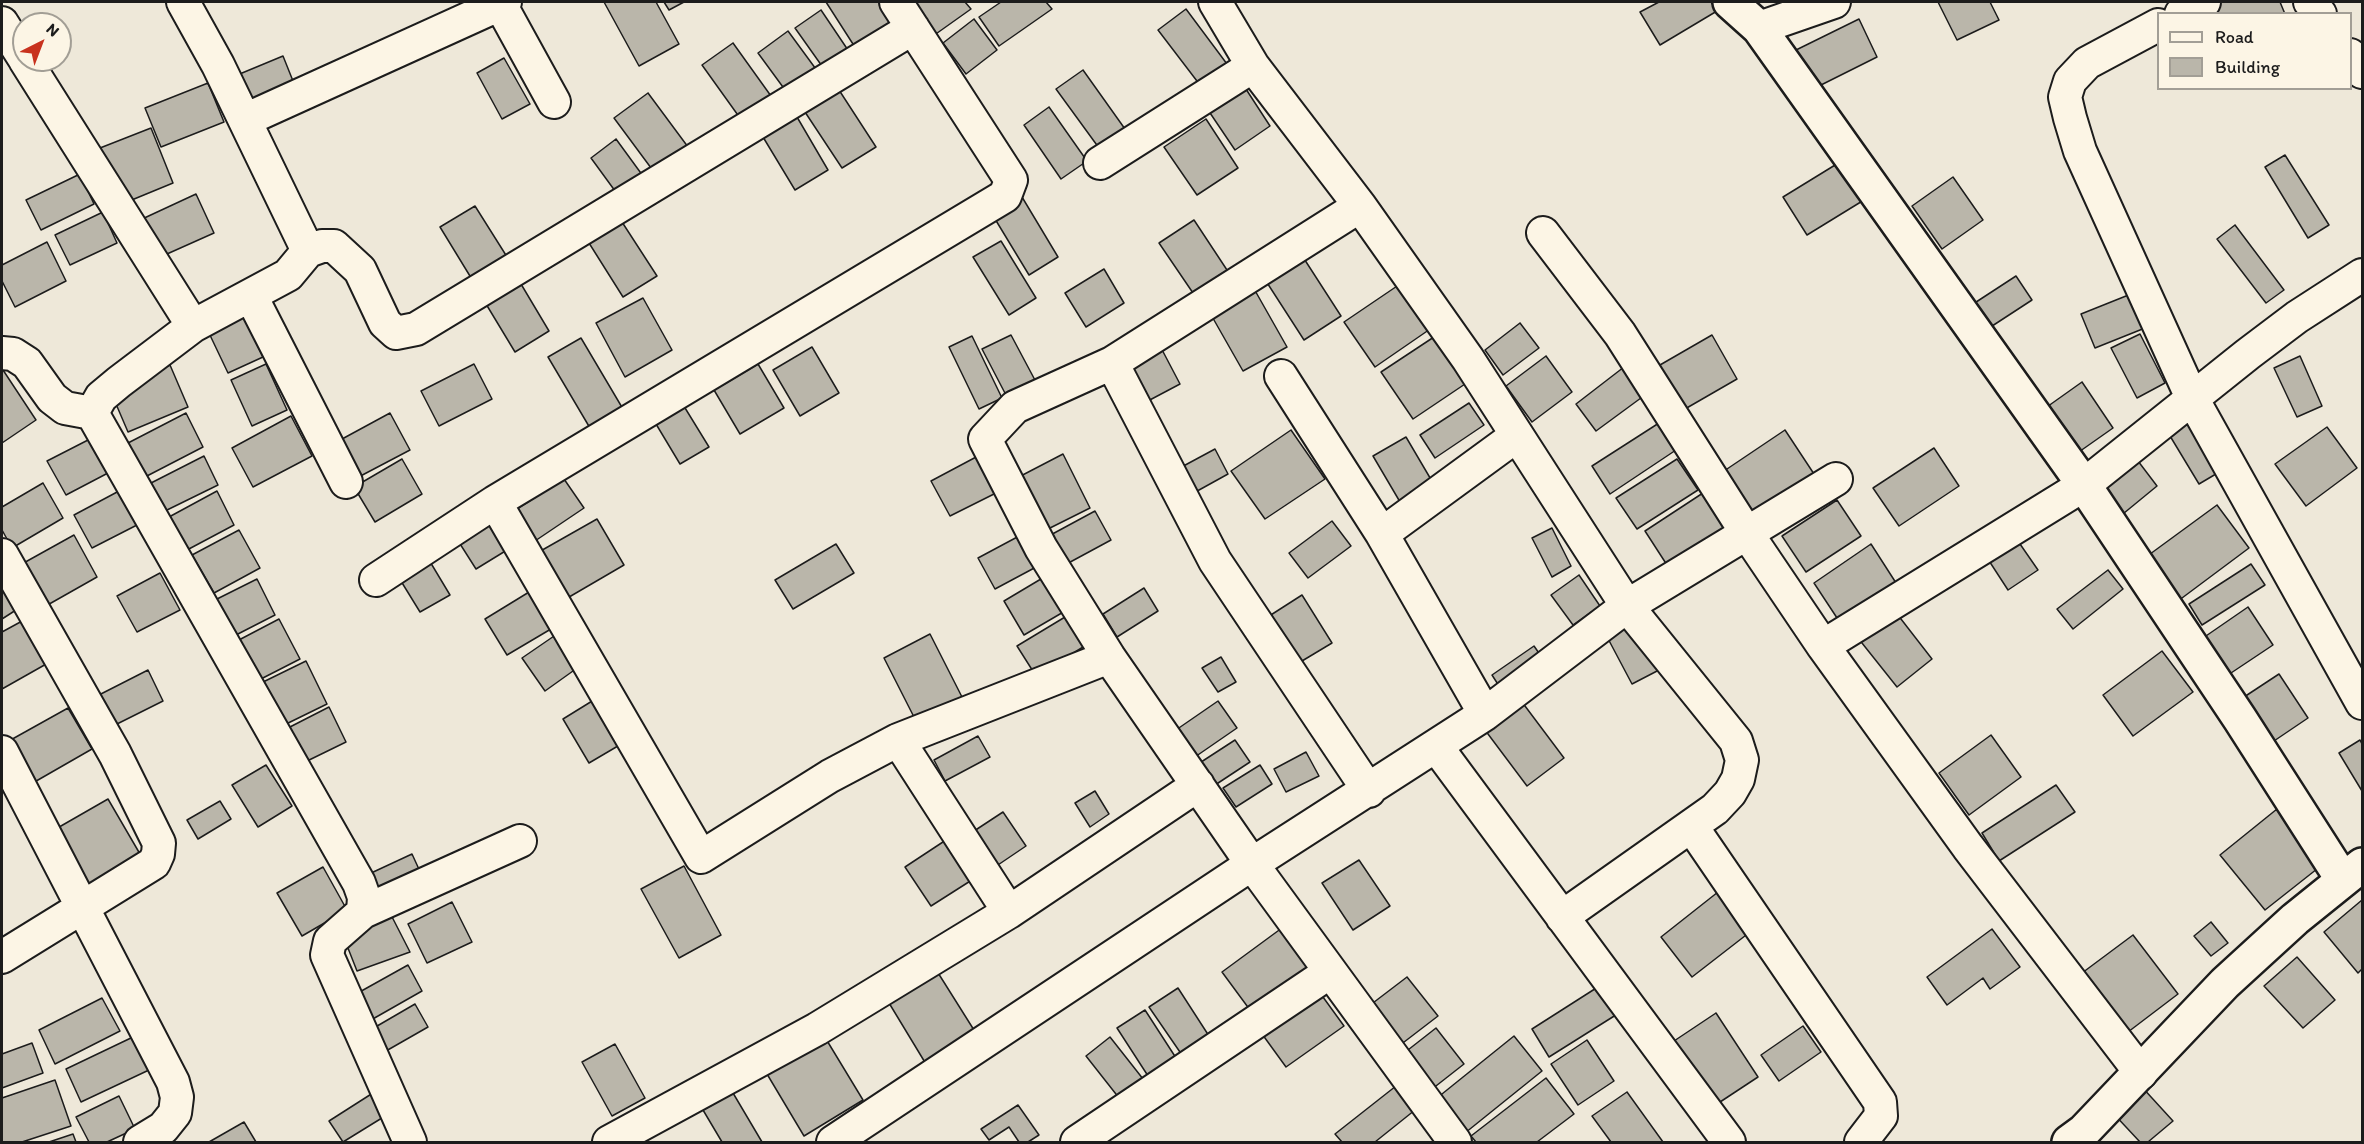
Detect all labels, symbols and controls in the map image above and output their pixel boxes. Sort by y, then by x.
north arrow [12,12,72,72]
legend [2157,12,2352,90]
text: N [43,19,63,40]
text: Road [2215,26,2254,48]
text: Building [2215,56,2280,78]

